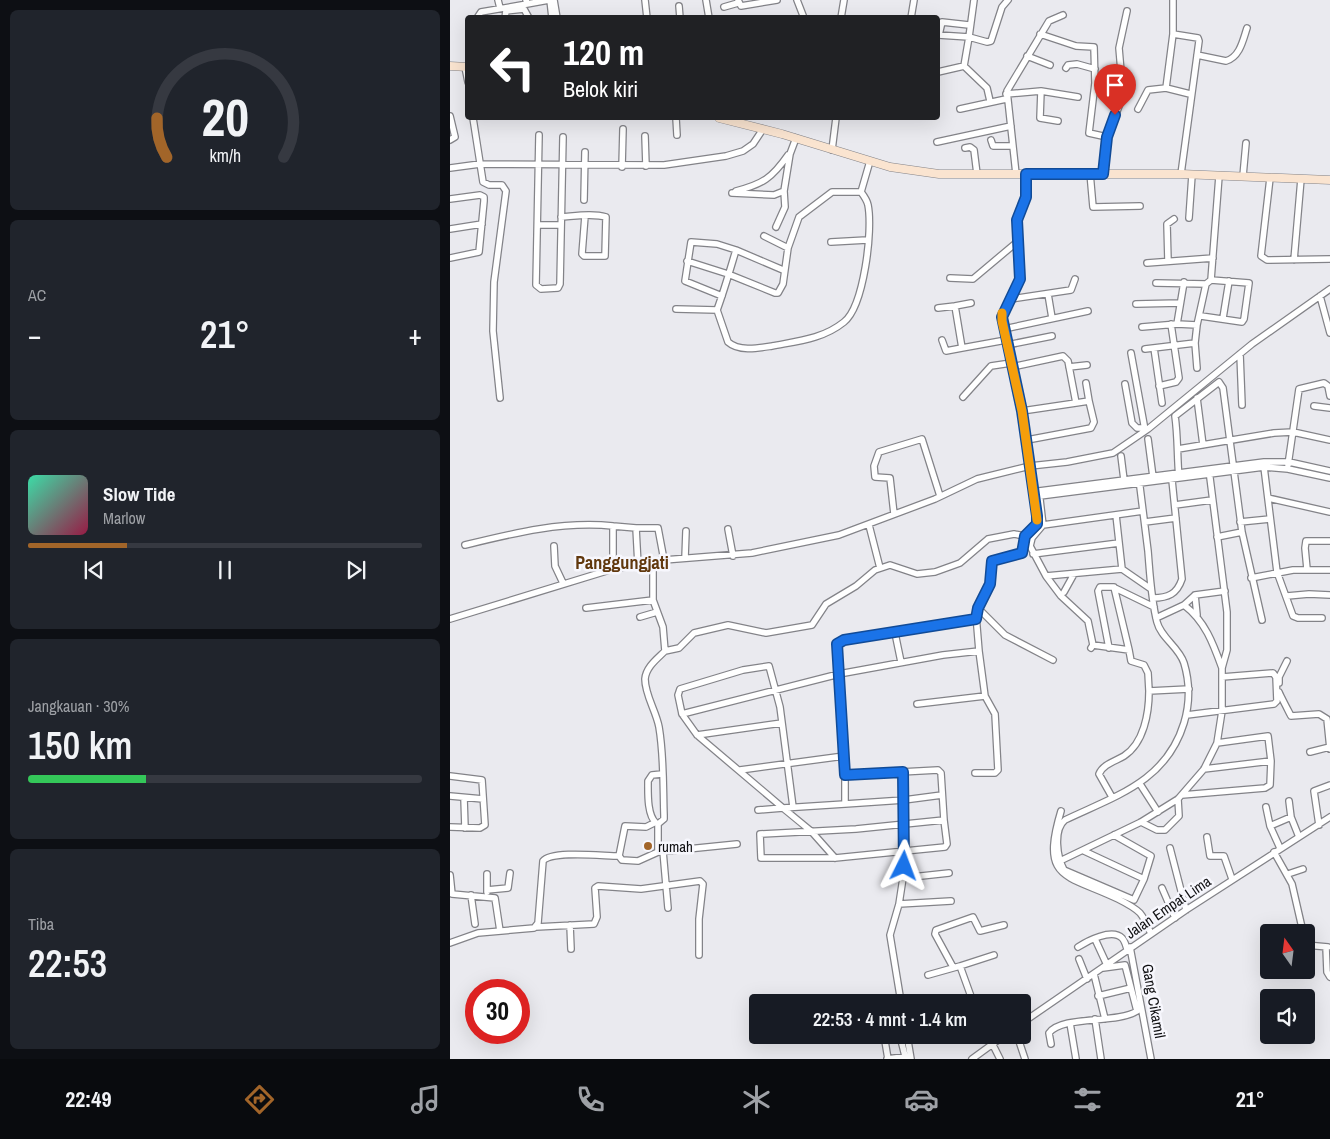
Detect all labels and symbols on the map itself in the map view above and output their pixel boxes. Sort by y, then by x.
pin [1094,64,1136,115]
district label: Panggungjati [575,550,669,575]
place label: rumah [658,836,693,857]
position arrow [877,839,929,891]
marker: rumah [642,840,654,852]
street label: Jalan Empat Lima [1121,870,1215,943]
north arrow [1260,924,1315,979]
street label: Gang Cikamil [1137,962,1171,1040]
speed limit sign: 30 [465,979,530,1044]

